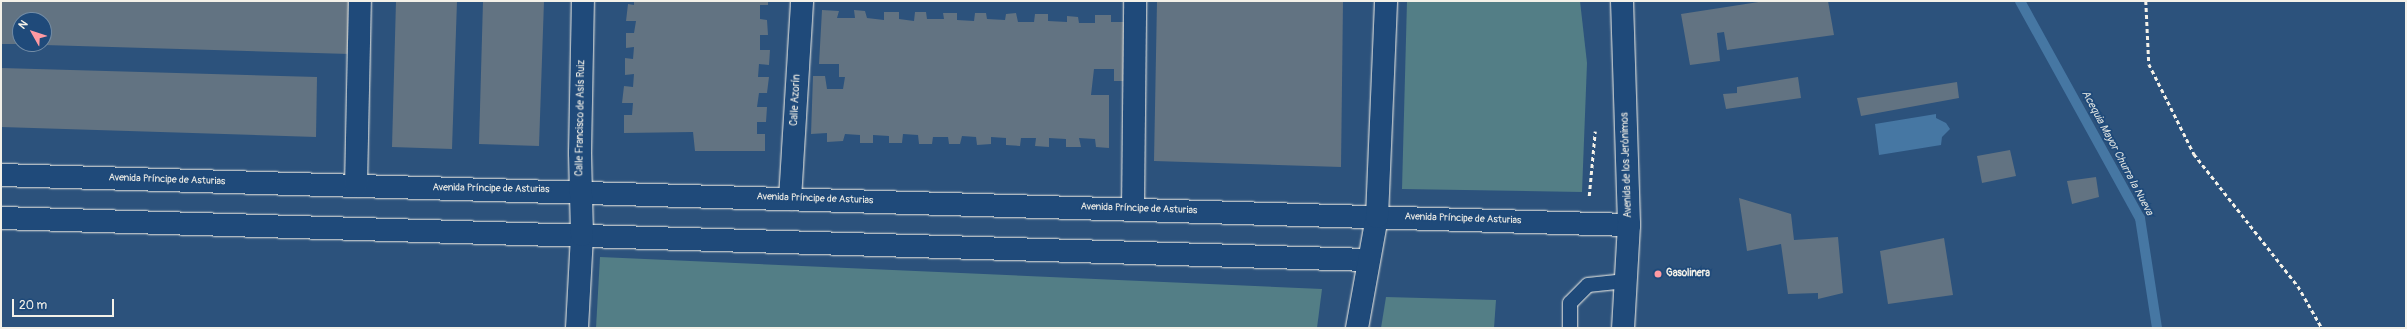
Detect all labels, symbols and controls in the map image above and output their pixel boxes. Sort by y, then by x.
north arrow [12,12,52,52]
text: N [16,18,30,32]
street label: Calle Francisco de Asís Ruiz [574,60,588,176]
street label: Calle Azorín [789,74,803,126]
water label: Acequia Mayor Churra la Nueva [2078,88,2156,218]
street label: Avenida de los Jerónimos [1619,112,1635,218]
street label: Avenida Príncipe de Asturias [108,172,226,188]
street label: Avenida Príncipe de Asturias [432,182,550,196]
street label: Avenida Príncipe de Asturias [756,191,874,207]
street label: Avenida Príncipe de Asturias [1080,201,1198,217]
street label: Avenida Príncipe de Asturias [1404,211,1522,227]
place label: Gasolinera [1666,268,1710,280]
marker: Gasolinera [1653,269,1663,279]
scale bar [14,291,116,317]
text: 20 m [19,298,47,313]

